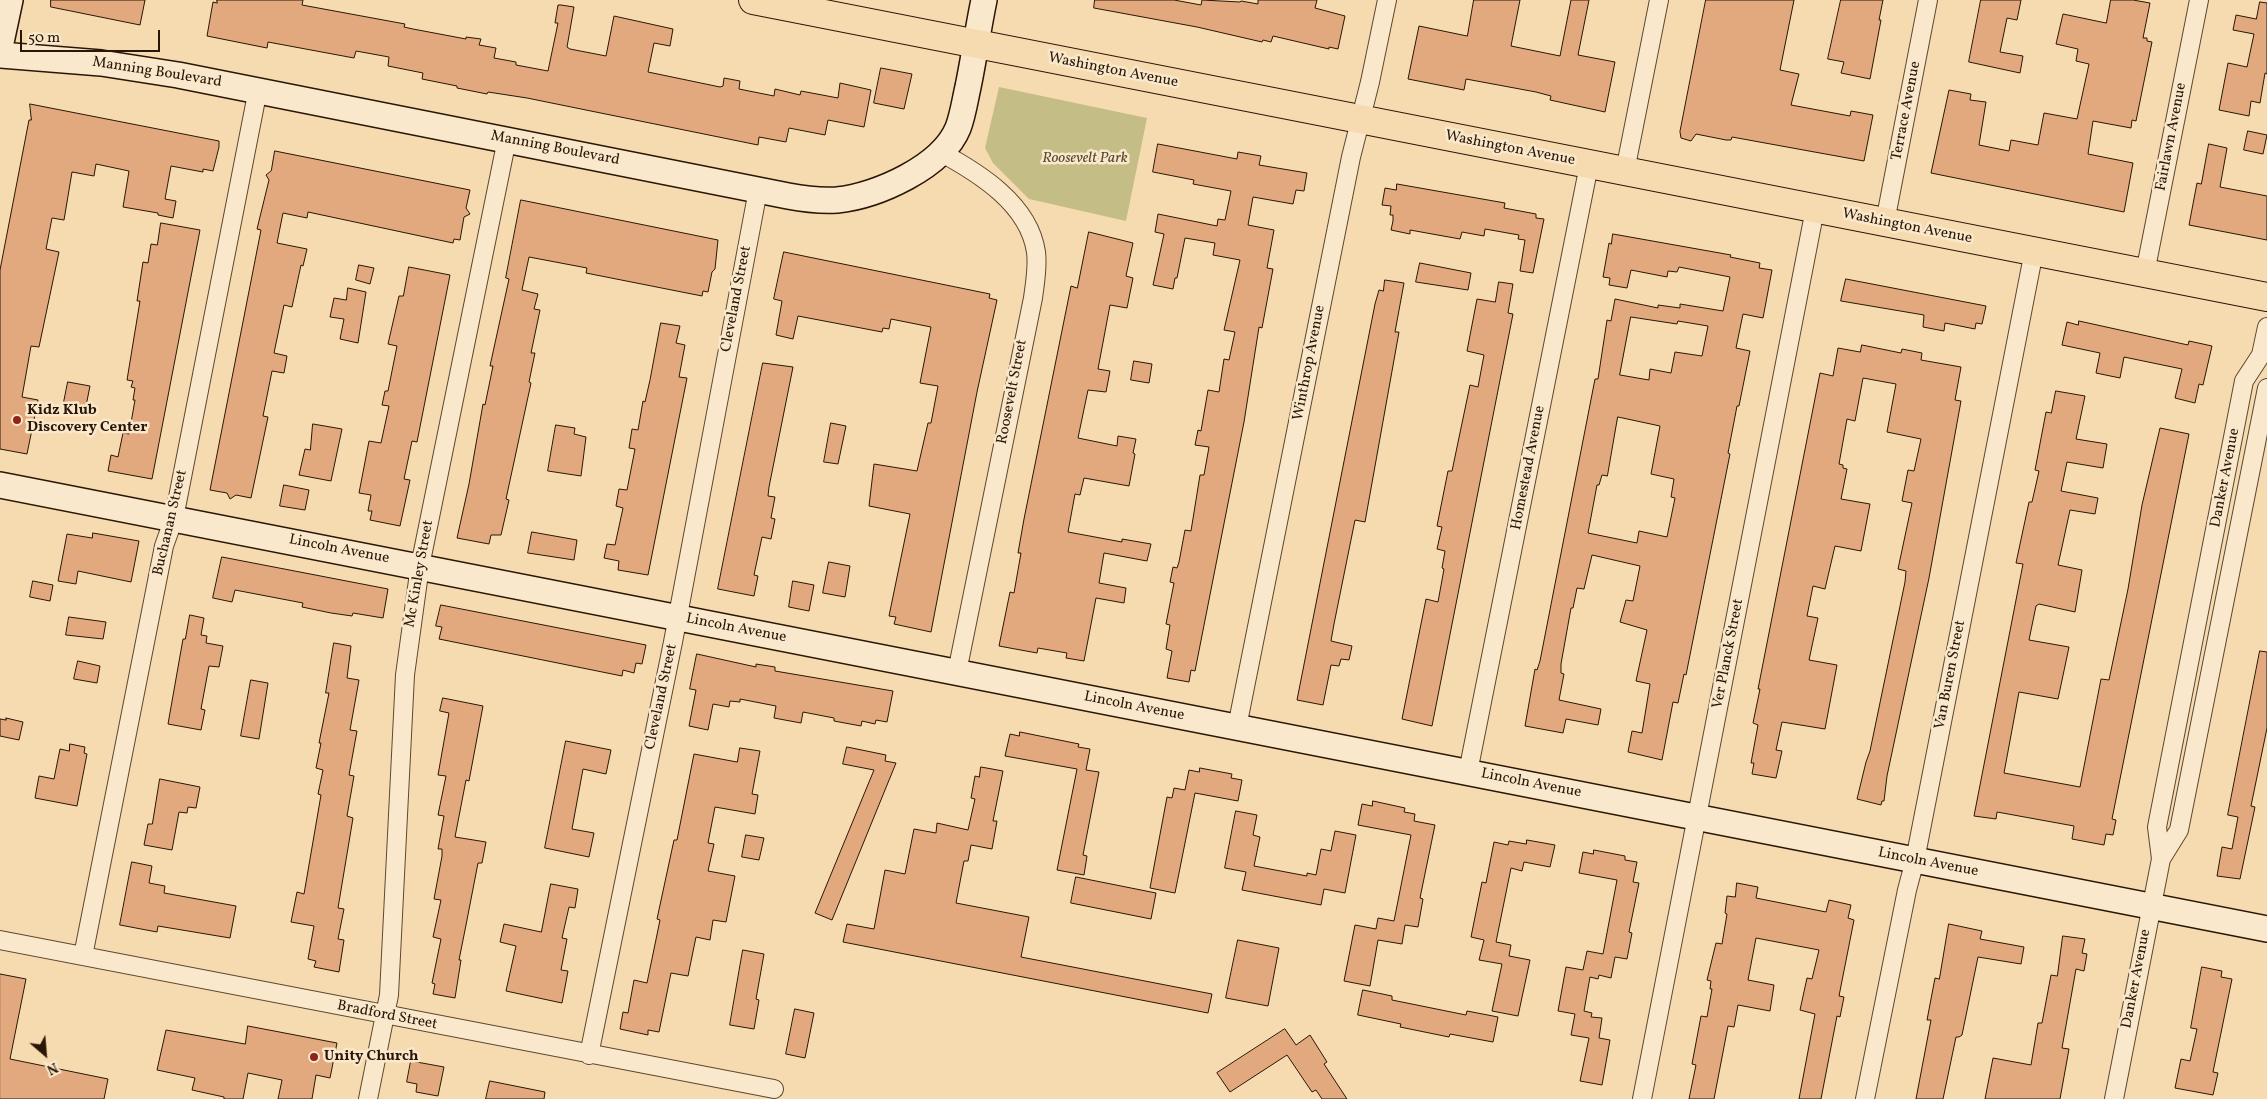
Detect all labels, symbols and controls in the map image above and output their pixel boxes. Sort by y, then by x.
scale bar [22,20,162,52]
text: 50 m [28,28,60,49]
street label: Washington Avenue [1046,50,1180,92]
street label: Manning Boulevard [91,54,223,92]
street label: Terrace Avenue [1889,60,1925,162]
street label: Fairlawn Avenue [2153,81,2191,193]
street label: Manning Boulevard [489,128,621,170]
street label: Washington Avenue [1443,128,1577,170]
park label: Roosevelt Park [1042,150,1128,168]
street label: Washington Avenue [1840,206,1974,248]
street label: Cleveland Street [718,244,756,354]
street label: Winthrop Avenue [1290,304,1330,422]
street label: Roosevelt Street [994,338,1032,446]
place label: Kidz Klub Discovery Center [27,402,147,437]
street label: Homestead Avenue [1508,404,1550,532]
marker: Kidz Klub Discovery Center [11,414,23,426]
street label: Danker Avenue [2208,427,2244,529]
street label: Buchanan Street [150,468,192,578]
street label: Mc Kinley Street [402,519,438,629]
street label: Lincoln Avenue [287,531,391,569]
street label: Ver Planck Street [1710,597,1748,711]
street label: Lincoln Avenue [684,610,788,648]
street label: Van Buren Street [1932,619,1970,731]
street label: Cleveland Street [642,642,682,752]
street label: Lincoln Avenue [1082,688,1186,726]
street label: Lincoln Avenue [1479,765,1583,803]
street label: Lincoln Avenue [1876,844,1980,882]
street label: Danker Avenue [2119,928,2155,1030]
street label: Bradford Street [335,997,439,1035]
north arrow [20,1029,70,1079]
place label: Unity Church [324,1048,419,1066]
marker: Unity Church [308,1051,320,1063]
text: N [43,1057,61,1079]

